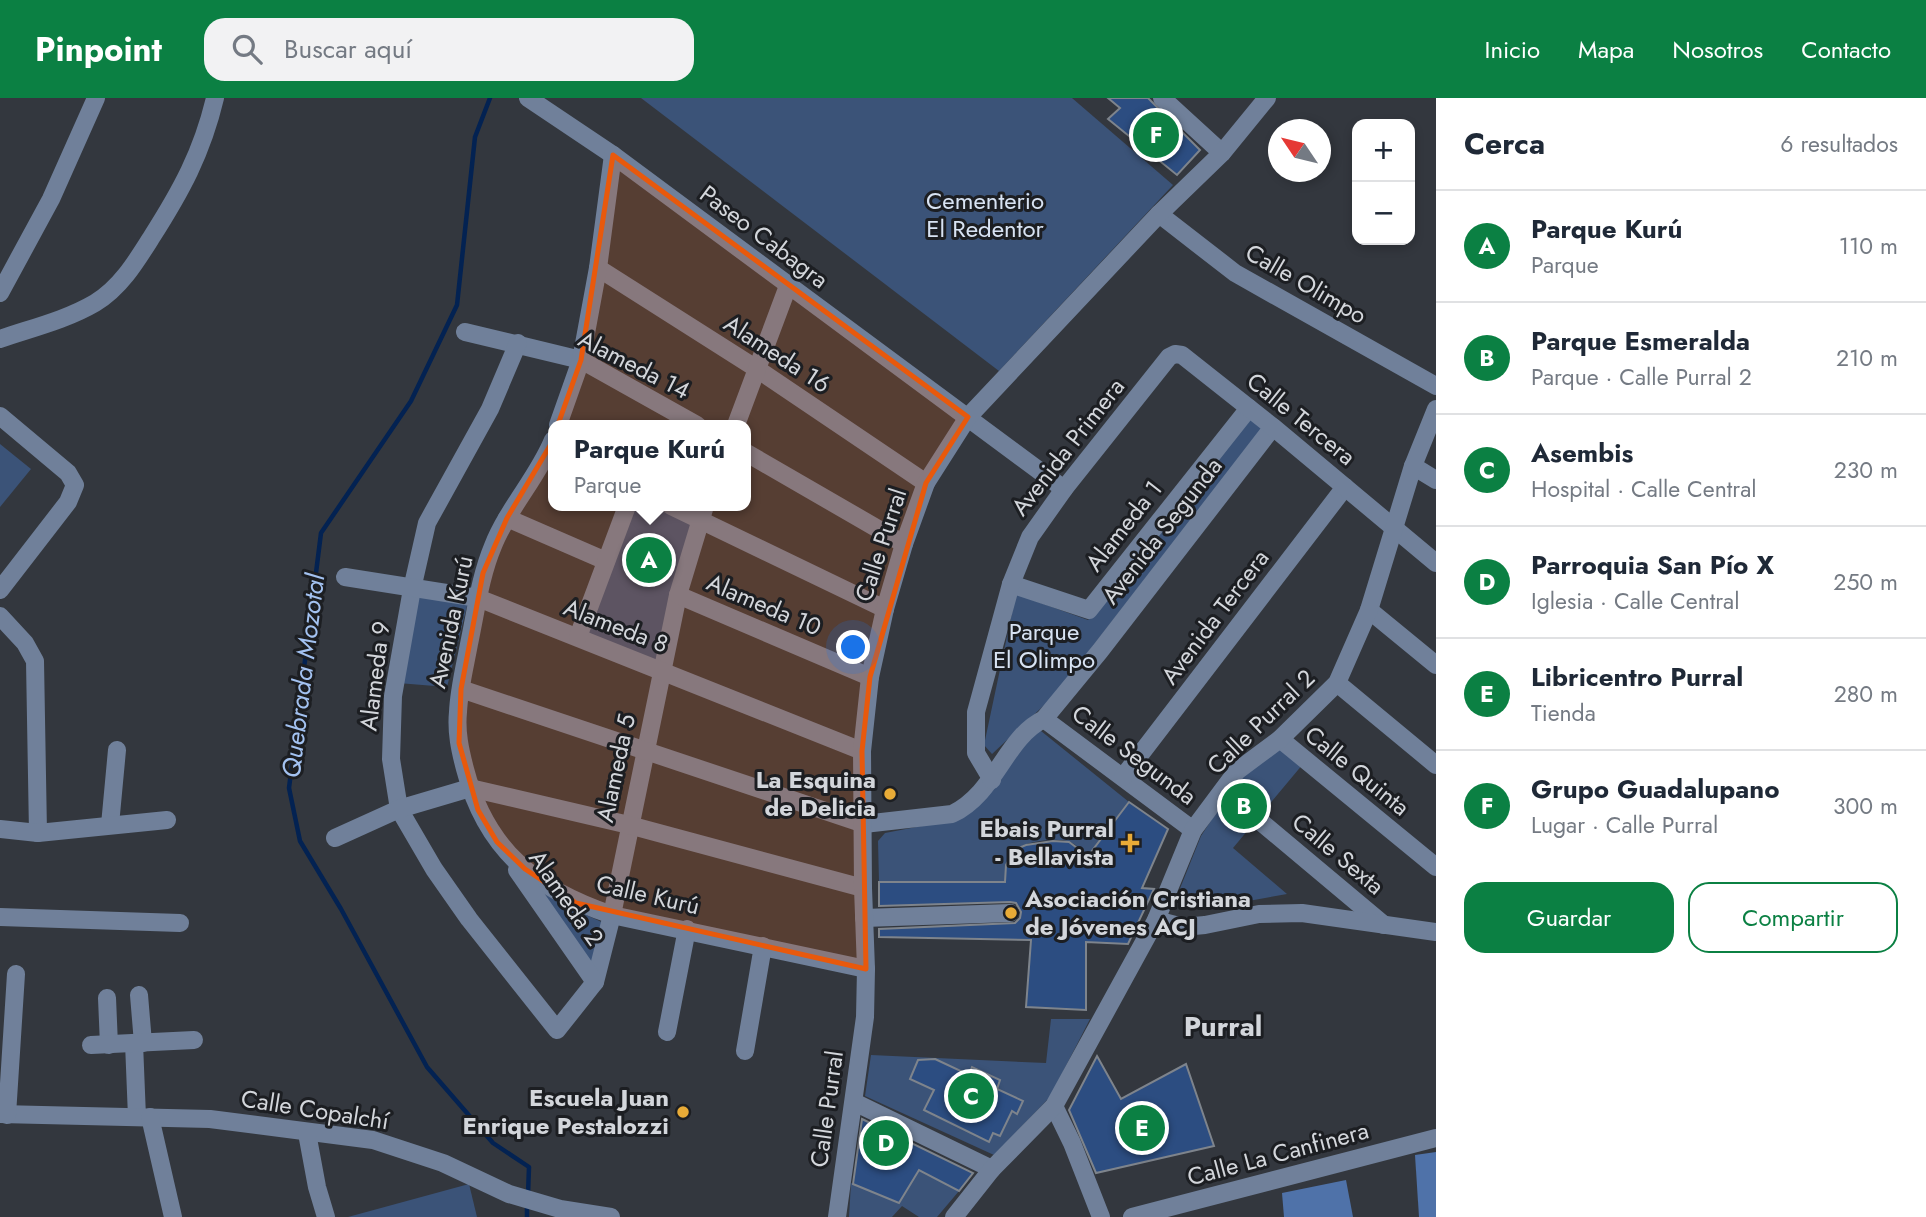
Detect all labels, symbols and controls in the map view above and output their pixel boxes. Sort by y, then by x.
search box [204,18,694,81]
text: Pinpoint [35,26,162,73]
icon: search [228,30,266,68]
text: Buscar aquí [284,30,412,68]
text: Inicio [1485,32,1540,67]
text: Mapa [1578,32,1634,67]
text: Nosotros [1672,32,1763,67]
text: Contacto [1801,32,1891,67]
pin: F [1133,109,1179,161]
north arrow [1268,119,1331,182]
map controls [1352,119,1415,245]
button: + [1352,119,1415,182]
text: Cerca [1464,122,1545,165]
text: 6 resultados [1780,127,1898,161]
street label: Paseo Cabagra [693,177,836,297]
button: − [1352,182,1415,245]
park label: Cementerio El Redentor [926,183,1044,246]
text: Parque Kurú [1531,210,1682,248]
text: A [1479,229,1495,263]
text: 110 m [1839,229,1898,263]
street label: Calle Olimpo [1239,235,1373,332]
text: Parque [1531,248,1599,282]
street label: Alameda 16 [717,306,838,401]
street label: Alameda 14 [572,321,696,408]
text: Parque Esmeralda [1531,322,1750,360]
text: B [1479,341,1495,375]
text: 210 m [1836,341,1898,375]
text: Parque · Calle Purral 2 [1531,360,1752,394]
street label: Calle Tercera [1239,364,1363,473]
street label: Avenida Primera [1003,370,1133,523]
popup [548,420,751,511]
text: Parque Kurú [574,430,725,468]
text: Asembis [1531,434,1633,472]
street label: Avenida Segunda [1093,450,1230,612]
text: C [1479,453,1495,487]
text: 230 m [1834,453,1898,487]
text: Parque [574,468,641,502]
text: Hospital · Calle Central [1531,472,1757,506]
street label: Alameda 1 [1077,473,1170,579]
street label: Calle Purral [846,484,915,606]
pin: A [626,534,672,586]
street label: Avenida Tercera [1152,542,1277,692]
text: Parroquia San Pío X [1531,546,1774,584]
street label: Avenida Kurú [419,552,482,691]
street label: Alameda 10 [701,565,827,644]
text: D [1479,565,1495,599]
text: 250 m [1833,565,1898,599]
water label: Quebrada Mozotal [272,571,335,780]
text: Iglesia · Calle Central [1531,584,1739,618]
street label: Alameda 8 [559,590,674,661]
park label: Parque El Olimpo [993,614,1095,677]
street label: Alameda 9 [350,619,399,733]
your location [836,630,870,664]
text: Libricentro Purral [1531,658,1743,696]
street label: Calle Purral 2 [1199,661,1323,782]
text: E [1480,677,1494,711]
text: 280 m [1834,677,1898,711]
street label: Calle Segunda [1065,696,1204,813]
text: Tienda [1531,696,1596,730]
street label: Alameda 5 [587,710,644,825]
street label: Calle Quinta [1297,717,1417,824]
place label: La Esquina de Delicia [756,762,876,825]
text: Grupo Guadalupano [1531,770,1779,808]
pin: B [1221,780,1267,832]
marker: La Esquina de Delicia [882,786,898,802]
text: F [1481,789,1493,823]
text: 300 m [1833,789,1898,823]
street label: Calle Sexta [1285,804,1392,903]
text: Lugar · Calle Purral [1531,808,1718,842]
place label: Ebais Purral - Bellavista [980,811,1114,874]
marker: Ebais Purral - Bellavista [1120,833,1140,853]
street label: Alameda 2 [521,843,612,953]
street label: Calle Kurú [593,866,703,923]
place label: Asociación Cristiana de Jóvenes ACJ [1024,881,1251,944]
button: Guardar [1464,882,1674,953]
button: Compartir [1688,882,1898,953]
marker: Asociación Cristiana de Jóvenes ACJ [1003,905,1019,921]
district label: Purral [1184,1006,1262,1047]
street label: Calle Purral [801,1048,852,1169]
pin: C [948,1070,994,1122]
place label: Escuela Juan Enrique Pestalozzi [463,1080,669,1143]
street label: Calle Copalchí [239,1081,392,1139]
pin: E [1119,1102,1165,1154]
marker: Escuela Juan Enrique Pestalozzi [675,1104,691,1120]
street label: Calle La Canfinera [1183,1112,1373,1195]
pin: D [863,1117,909,1169]

